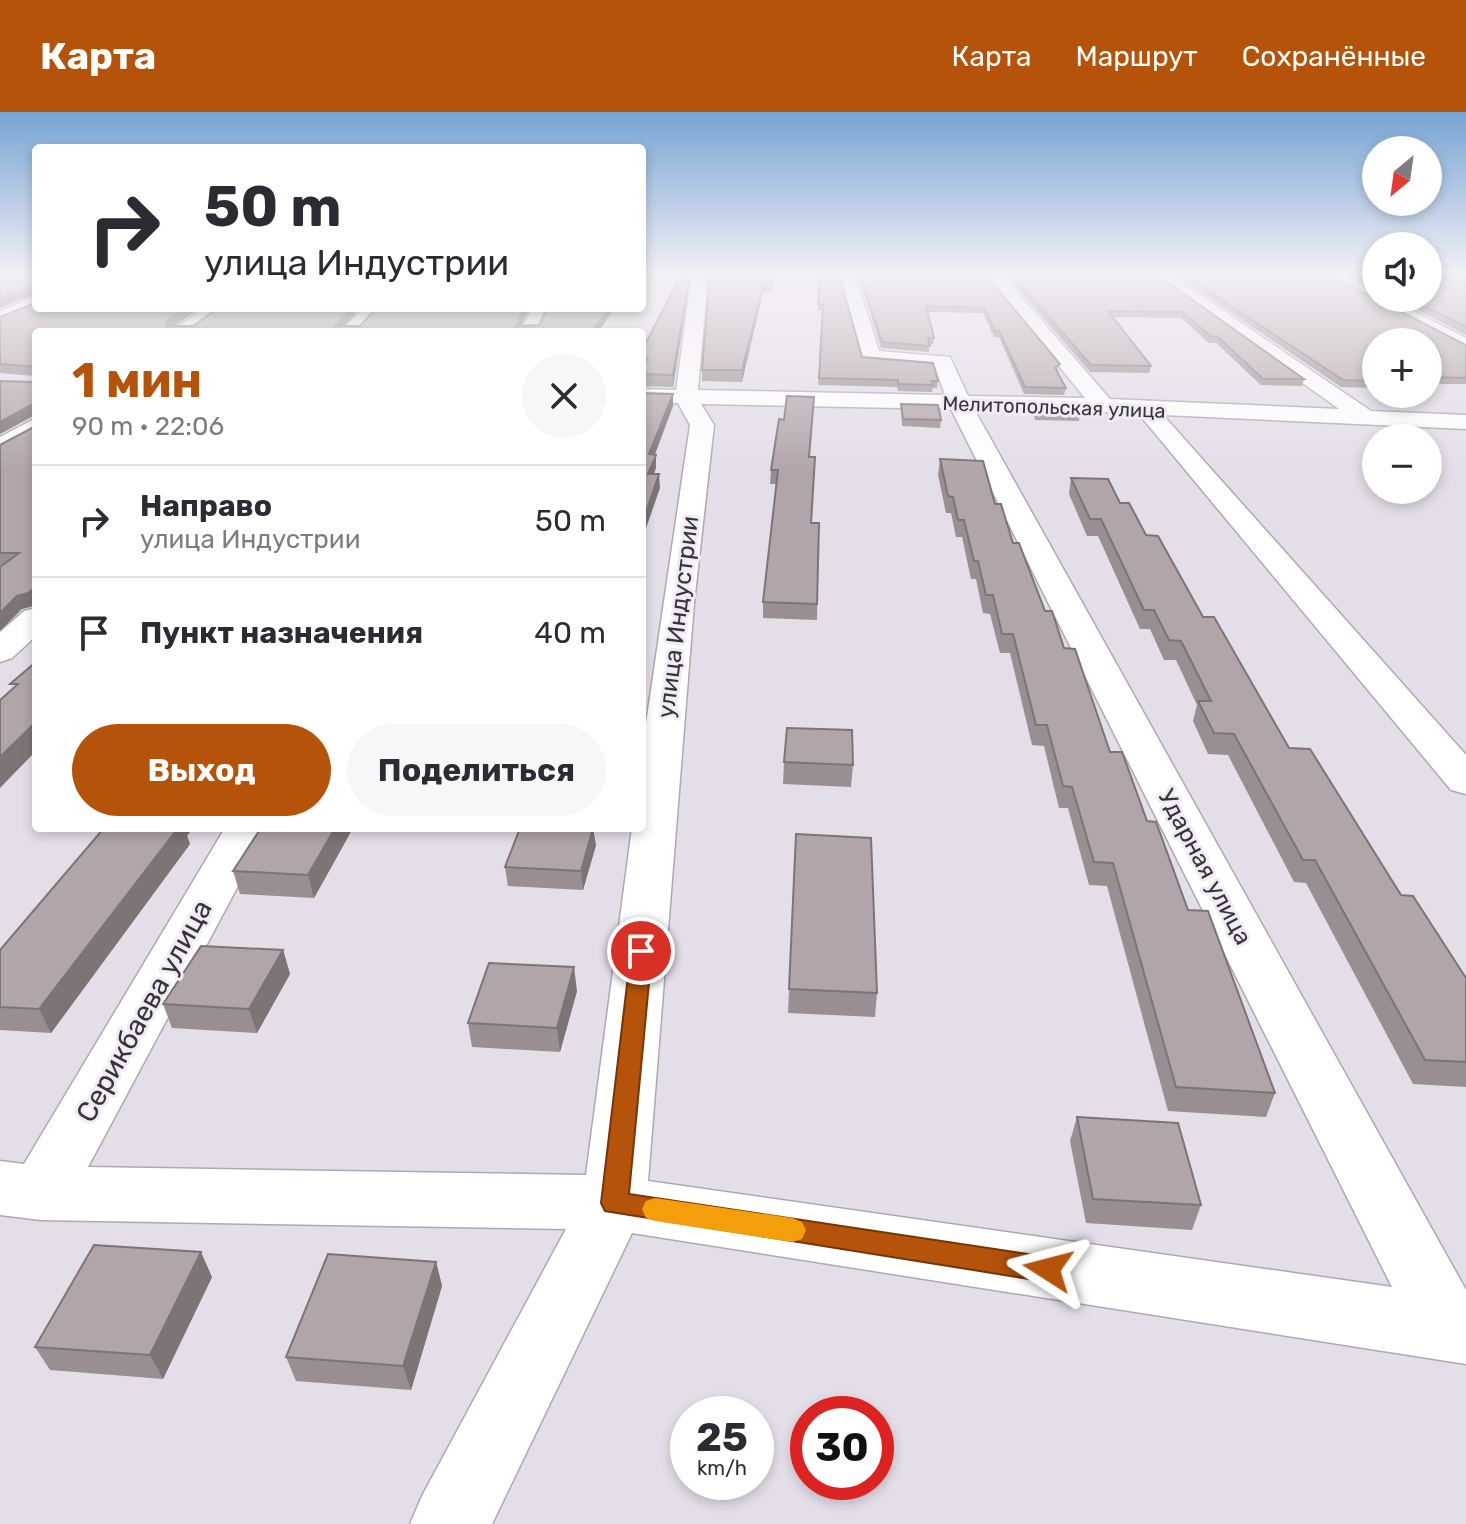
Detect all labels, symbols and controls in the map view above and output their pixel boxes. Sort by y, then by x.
text: Карта [40,33,156,79]
text: Карта [952,40,1031,73]
text: Маршрут [1075,40,1198,73]
text: Сохранённые [1242,40,1426,73]
north arrow [1362,136,1442,216]
map controls [1362,136,1442,504]
text: 50 m [204,174,341,240]
icon: right [72,176,176,280]
button: sound [1362,232,1442,312]
text: улица Индустрии [204,241,509,284]
button: + [1362,328,1442,408]
text: 1 мин [72,352,202,409]
button: close [522,354,606,438]
street label: Мелитопольская улица [942,391,1166,423]
text: 90 m · 22:06 [72,411,224,442]
button: − [1362,424,1442,504]
text: Направо [140,488,272,524]
icon: right [72,499,116,543]
text: 50 m [535,503,606,539]
street label: улица Индустрии [652,514,704,720]
text: улица Индустрии [140,524,361,555]
icon: arrive [72,611,116,655]
text: Пункт назначения [140,615,423,651]
text: 40 m [534,615,606,651]
button: Выход [72,724,331,816]
button: Поделиться [347,724,606,816]
street label: Ударная улица [1152,785,1258,949]
street label: Серикбаева улица [69,894,219,1128]
pin [607,917,675,985]
icon: arrive [619,929,663,973]
position arrow [1006,1227,1090,1311]
speed limit sign: 30 [790,1396,894,1500]
text: 25 [696,1414,748,1461]
text: km/h [697,1456,747,1480]

